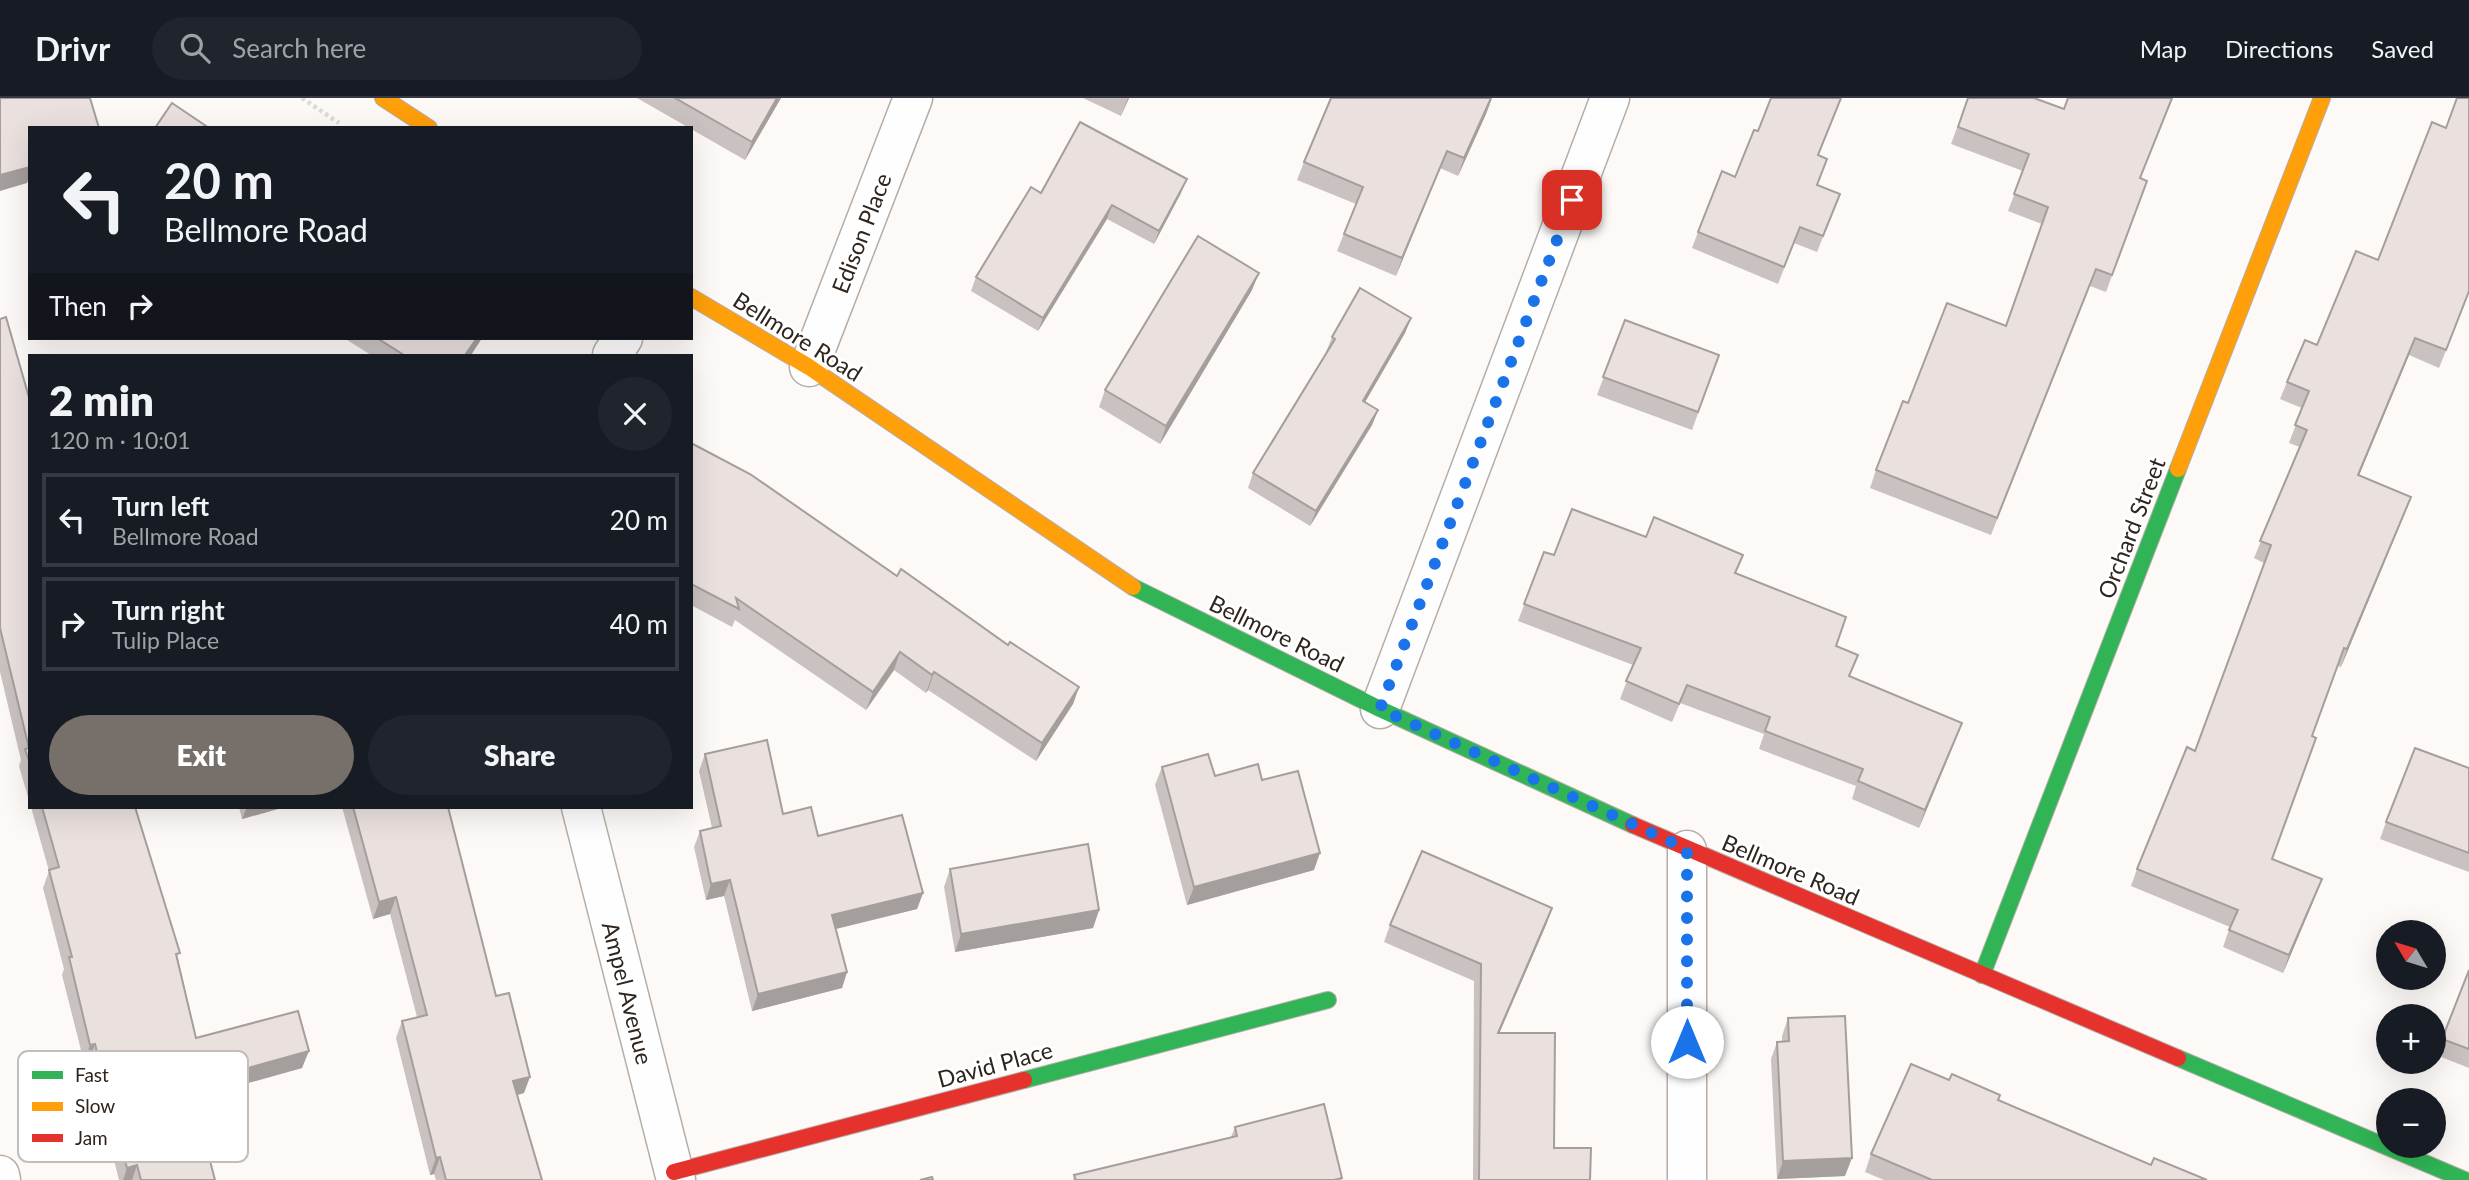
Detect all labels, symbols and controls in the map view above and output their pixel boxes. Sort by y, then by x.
search box [152,17,642,80]
text: Drivr [35,28,110,68]
icon: search [176,29,214,67]
text: Search here [232,32,366,64]
text: Map [2140,34,2187,63]
text: Directions [2225,34,2333,63]
text: Saved [2371,34,2434,63]
text: 20 m [164,151,274,209]
icon: left [49,154,140,245]
street label: Edison Place [825,169,897,297]
pin [1542,170,1602,230]
icon: arrive [1553,181,1591,219]
text: Bellmore Road [164,210,368,249]
street label: Bellmore Road [728,285,868,387]
icon: right [121,287,159,325]
text: Then [49,290,107,322]
text: 2 min [49,375,154,425]
button: close [598,377,672,451]
text: 120 m · 10:01 [49,426,191,454]
street label: Orchard Street [2091,453,2171,602]
text: Turn left [112,490,209,522]
icon: left [53,501,91,539]
text: 20 m [610,504,668,536]
text: Bellmore Road [112,522,259,550]
street label: Bellmore Road [1205,588,1349,678]
text: Turn right [112,594,225,626]
icon: right [53,605,91,643]
text: 40 m [610,608,668,640]
text: Tulip Place [112,626,219,654]
button: Exit [49,715,354,795]
button: Share [368,715,672,795]
street label: Bellmore Road [1718,827,1864,911]
street label: Ampel Avenue [597,919,659,1067]
north arrow [2376,920,2446,990]
map controls [2376,920,2446,1158]
button: + [2376,1004,2446,1074]
position arrow [1650,1005,1724,1079]
street label: David Place [934,1035,1056,1093]
legend [18,1051,248,1162]
text: Fast [75,1063,109,1086]
button: − [2376,1088,2446,1158]
text: Slow [75,1094,115,1117]
text: Jam [75,1126,108,1149]

